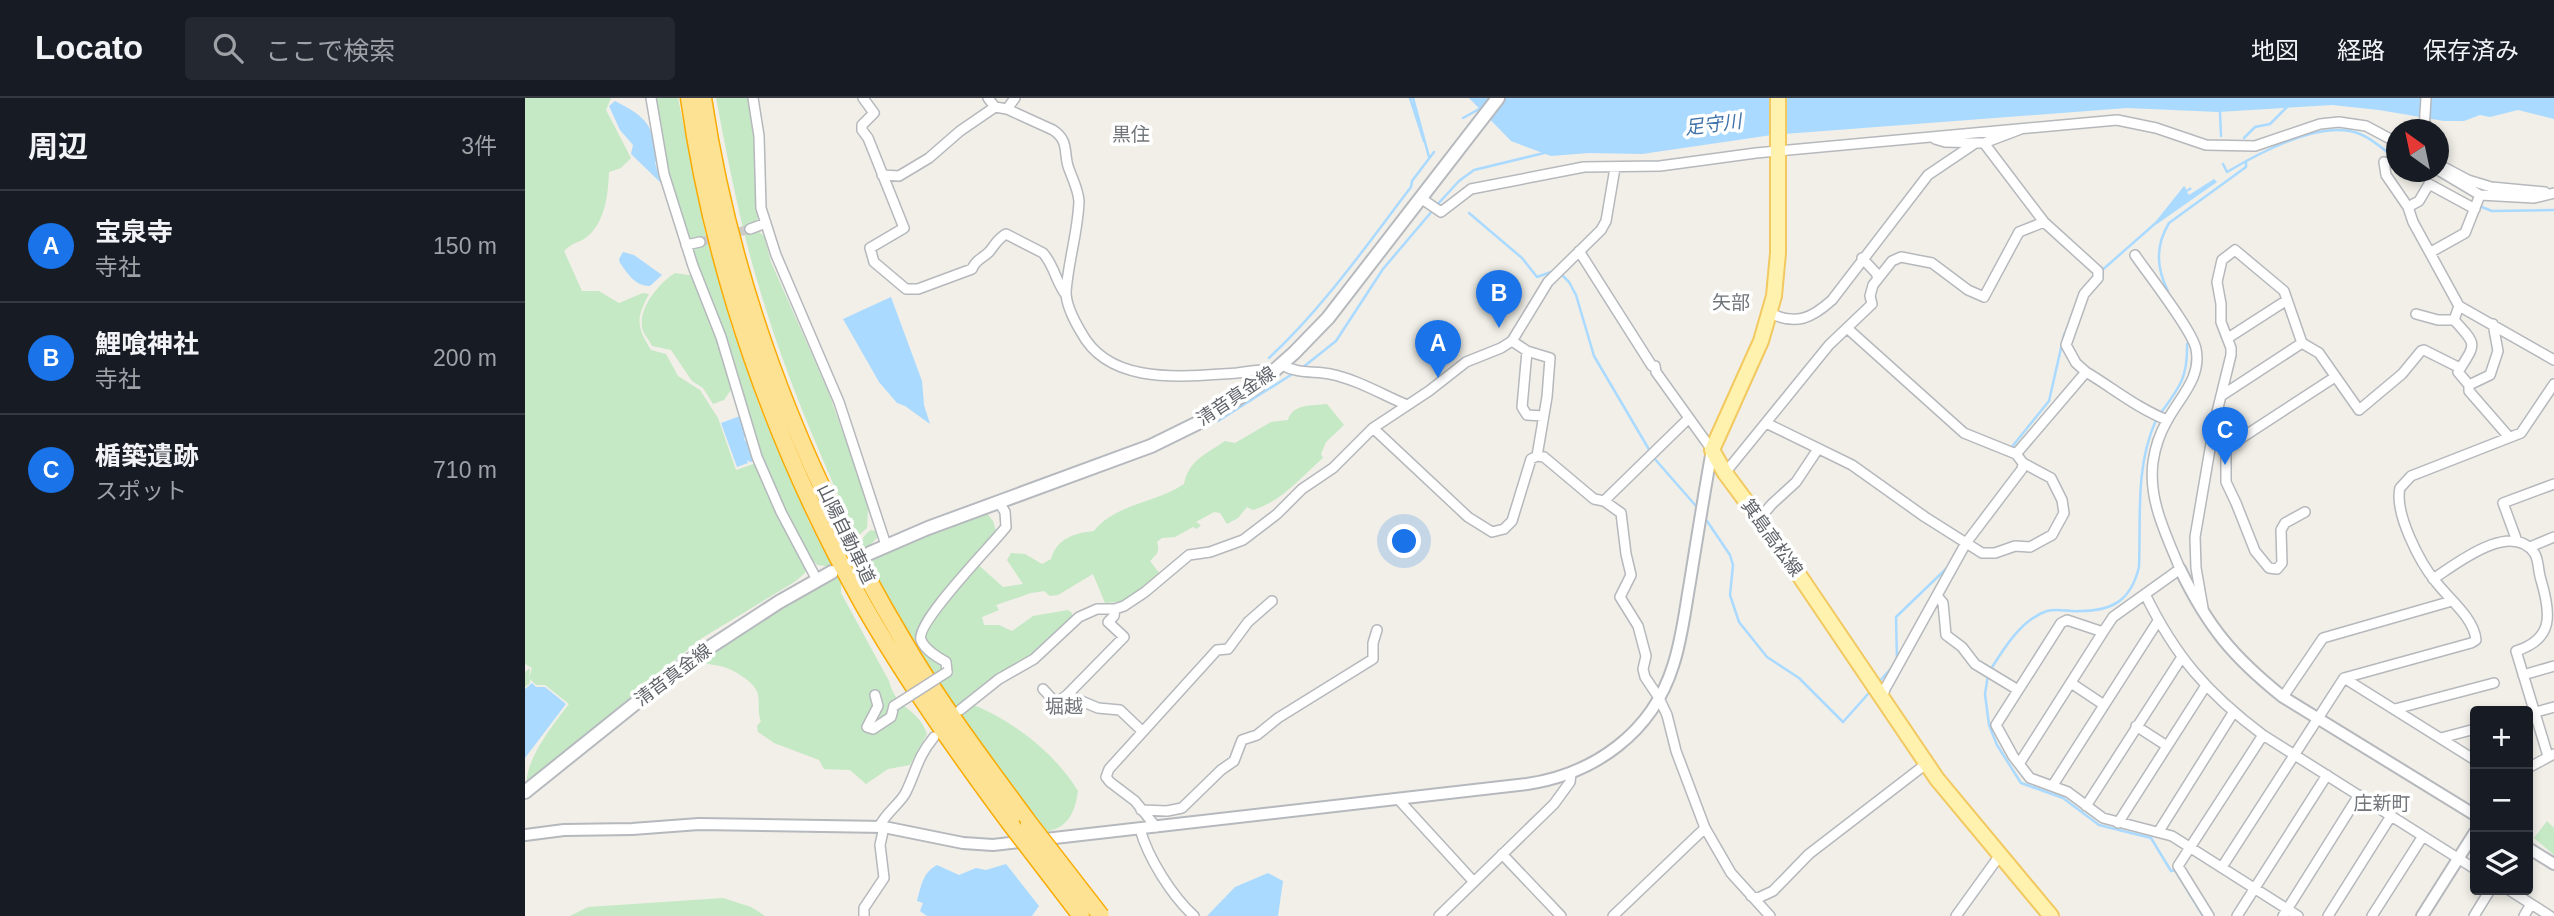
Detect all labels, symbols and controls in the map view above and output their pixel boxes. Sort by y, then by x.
search box [185,17,675,80]
text: Locato [35,29,143,66]
icon: search [209,29,247,67]
text: ここで検索 [265,36,395,66]
text: 地図 [2251,37,2299,64]
text: 経路 [2337,37,2385,64]
text: 保存済み [2423,37,2519,64]
water label: 足守川 [1683,110,1745,138]
north arrow [2386,119,2449,182]
district label: 黒住 [1112,124,1150,145]
text: 周辺 [28,130,88,163]
text: 3件 [461,133,497,159]
text: 宝泉寺 [95,217,173,247]
text: A [43,233,59,259]
text: 150 m [433,233,497,259]
text: 寺社 [95,254,141,280]
pin: B [1476,270,1522,328]
district label: 矢部 [1712,292,1750,313]
pin: A [1415,320,1461,378]
text: 鯉喰神社 [95,329,199,359]
text: B [43,345,59,371]
text: 200 m [433,345,497,371]
street label: 清音真金線 [1193,363,1279,429]
text: 寺社 [95,366,141,392]
pin: C [2202,407,2248,465]
text: 楯築遺跡 [95,441,199,471]
text: C [43,457,59,483]
text: 710 m [433,457,497,483]
text: スポット [95,478,187,504]
street label: 山陽自動車道 [813,481,879,587]
street label: 箕島高松線 [1737,496,1807,580]
your location [1387,524,1421,558]
street label: 清音真金線 [631,640,715,710]
district label: 堀越 [1045,696,1083,717]
map controls [2470,706,2533,895]
button: + [2470,706,2533,769]
button: − [2470,769,2533,832]
district label: 庄新町 [2353,793,2411,814]
button: layers [2470,832,2533,895]

